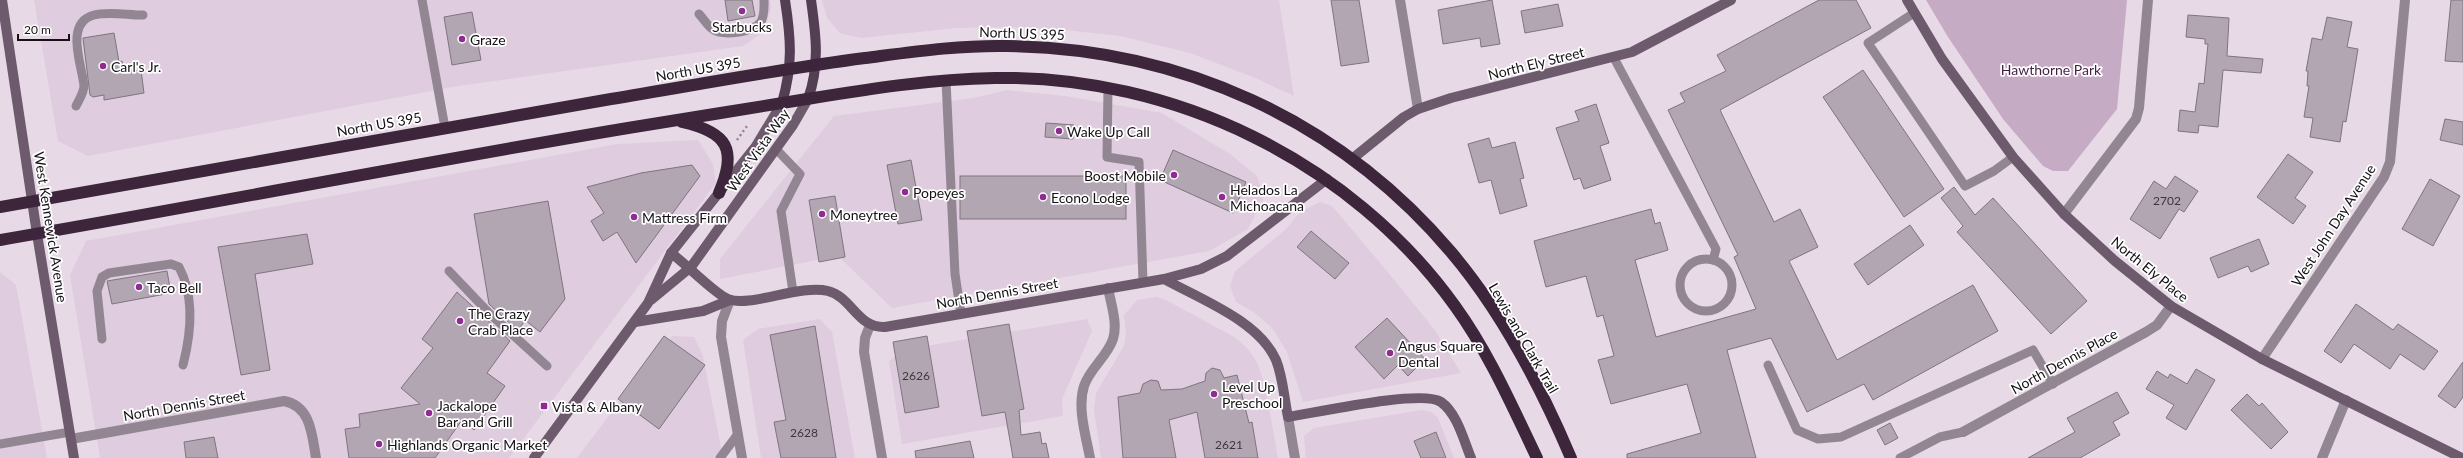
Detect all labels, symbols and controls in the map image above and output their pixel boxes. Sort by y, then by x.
marker: Starbucks [737,6,747,16]
scale bar [18,16,69,42]
place label: Starbucks [712,18,772,35]
text: 20 m [24,22,51,37]
street label: North US 395 [979,23,1065,43]
place label: Graze [470,31,506,48]
marker: Graze [457,34,467,44]
street label: North Ely Street [1486,43,1586,83]
street label: North US 395 [654,53,742,85]
place label: Carl's Jr. [111,58,161,75]
marker: Carl's Jr. [98,61,108,71]
park label: Hawthorne Park [2001,61,2102,78]
street label: West Vista Way [723,105,793,195]
street label: North US 395 [335,108,423,140]
place label: Wake Up Call [1067,123,1150,140]
marker: Wake Up Call [1054,126,1064,136]
street label: West Kennewick Avenue [31,150,71,304]
street label: West John Day Avenue [2287,161,2379,289]
place label: Boost Mobile [1084,167,1166,184]
marker: Boost Mobile [1169,170,1179,180]
place label: Helados La Michoacana [1230,181,1304,214]
place label: Popeyes [913,184,965,201]
marker: Popeyes [900,187,910,197]
place label: Econo Lodge [1051,189,1130,206]
marker: Econo Lodge [1038,192,1048,202]
marker: Helados La Michoacana [1217,192,1227,202]
house number: 2702 [2153,193,2181,208]
place label: Moneytree [830,206,898,223]
place label: Mattress Firm [642,209,727,226]
marker: Moneytree [817,209,827,219]
marker: Mattress Firm [629,212,639,222]
street label: North Ely Place [2108,233,2192,305]
street label: North Dennis Street [935,274,1059,312]
place label: Taco Bell [147,279,202,296]
street label: Lewis and Clark Trail [1486,280,1562,396]
marker: Taco Bell [134,282,144,292]
place label: The Crazy Crab Place [468,305,533,338]
marker: The Crazy Crab Place [455,316,465,326]
street label: North Dennis Place [2008,325,2120,397]
place label: Angus Square Dental [1398,337,1482,370]
marker: Angus Square Dental [1385,348,1395,358]
house number: 2626 [902,368,930,383]
place label: Level Up Preschool [1222,378,1282,411]
street label: North Dennis Street [122,386,246,424]
marker: Level Up Preschool [1209,389,1219,399]
place label: Jackalope Bar and Grill [437,397,513,430]
place label: Vista & Albany [552,398,643,415]
marker: Vista & Albany [539,401,549,411]
marker: Jackalope Bar and Grill [424,408,434,418]
house number: 2628 [790,425,818,440]
place label: Highlands Organic Market [387,436,547,453]
house number: 2621 [1215,437,1243,452]
marker: Highlands Organic Market [374,439,384,449]

